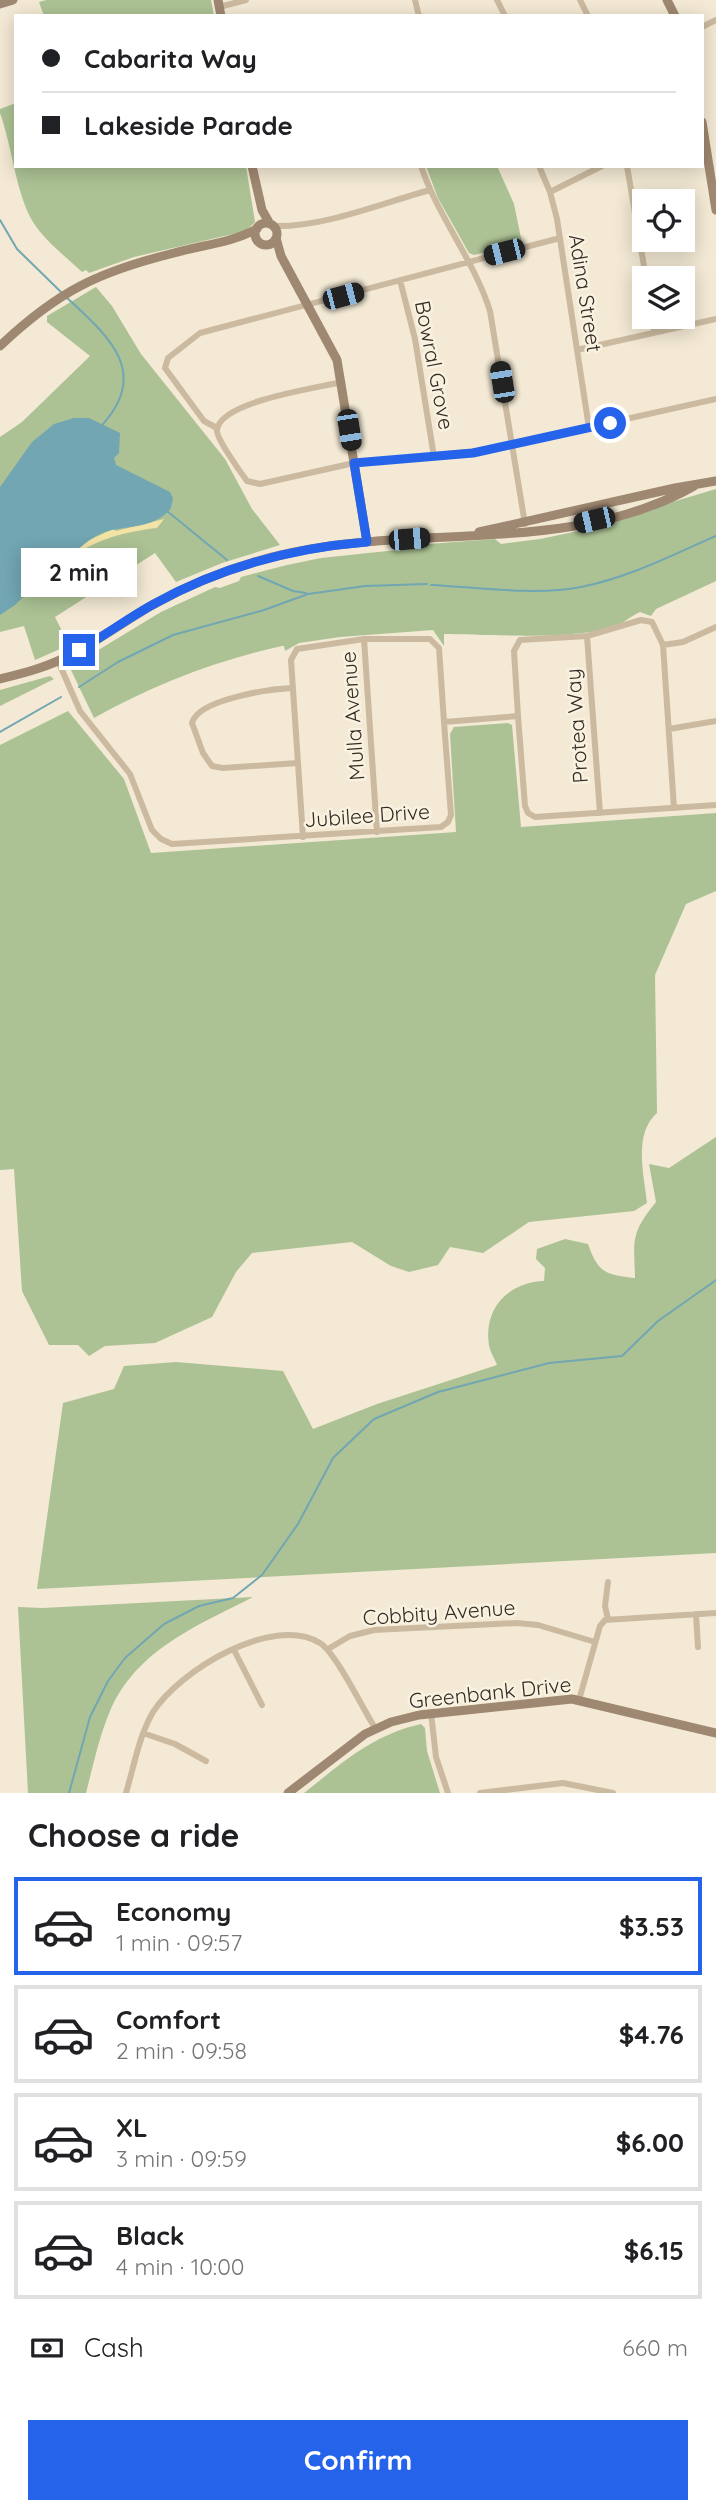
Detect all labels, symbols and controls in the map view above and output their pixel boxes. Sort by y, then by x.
text: Cabarita Way [84,42,257,75]
text: Lakeside Parade [84,109,293,142]
map controls [632,189,695,329]
button: locate [632,189,695,252]
street label: Adina Street [564,232,608,354]
car [482,237,527,267]
button: layers [632,266,695,329]
car [320,280,367,312]
street label: Bowral Grove [410,298,460,432]
car [489,360,516,404]
route start [594,407,626,439]
car [336,408,363,452]
car [572,505,617,535]
car [388,527,431,551]
callout: 2 min [21,548,137,598]
text: 2 min [49,558,109,587]
route end [63,634,95,666]
street label: Mulla Avenue [335,651,369,781]
street label: Protea Way [559,668,593,784]
street label: Jubilee Drive [303,798,431,832]
street label: Cobbity Avenue [362,1594,516,1630]
street label: Greenbank Drive [407,1671,573,1713]
text: Choose a ride [28,1815,240,1855]
icon: car [32,1895,95,1958]
text: Economy [116,1895,231,1928]
text: $3.53 [619,1910,684,1943]
text: 1 min · 09:57 [116,1928,242,1957]
icon: car [32,2003,95,2066]
text: Comfort [116,2003,221,2036]
text: $4.76 [619,2018,684,2051]
text: 2 min · 09:58 [116,2036,247,2065]
icon: car [32,2111,95,2174]
text: XL [116,2111,148,2144]
text: $6.00 [616,2126,684,2159]
text: 3 min · 09:59 [116,2144,247,2173]
icon: car [32,2219,95,2282]
text: Black [116,2219,185,2252]
text: $6.15 [624,2234,684,2267]
text: 4 min · 10:00 [116,2252,245,2281]
icon: cash [28,2329,66,2367]
text: Cash [84,2331,144,2364]
text: 660 m [622,2333,688,2362]
button: Confirm [28,2420,688,2500]

